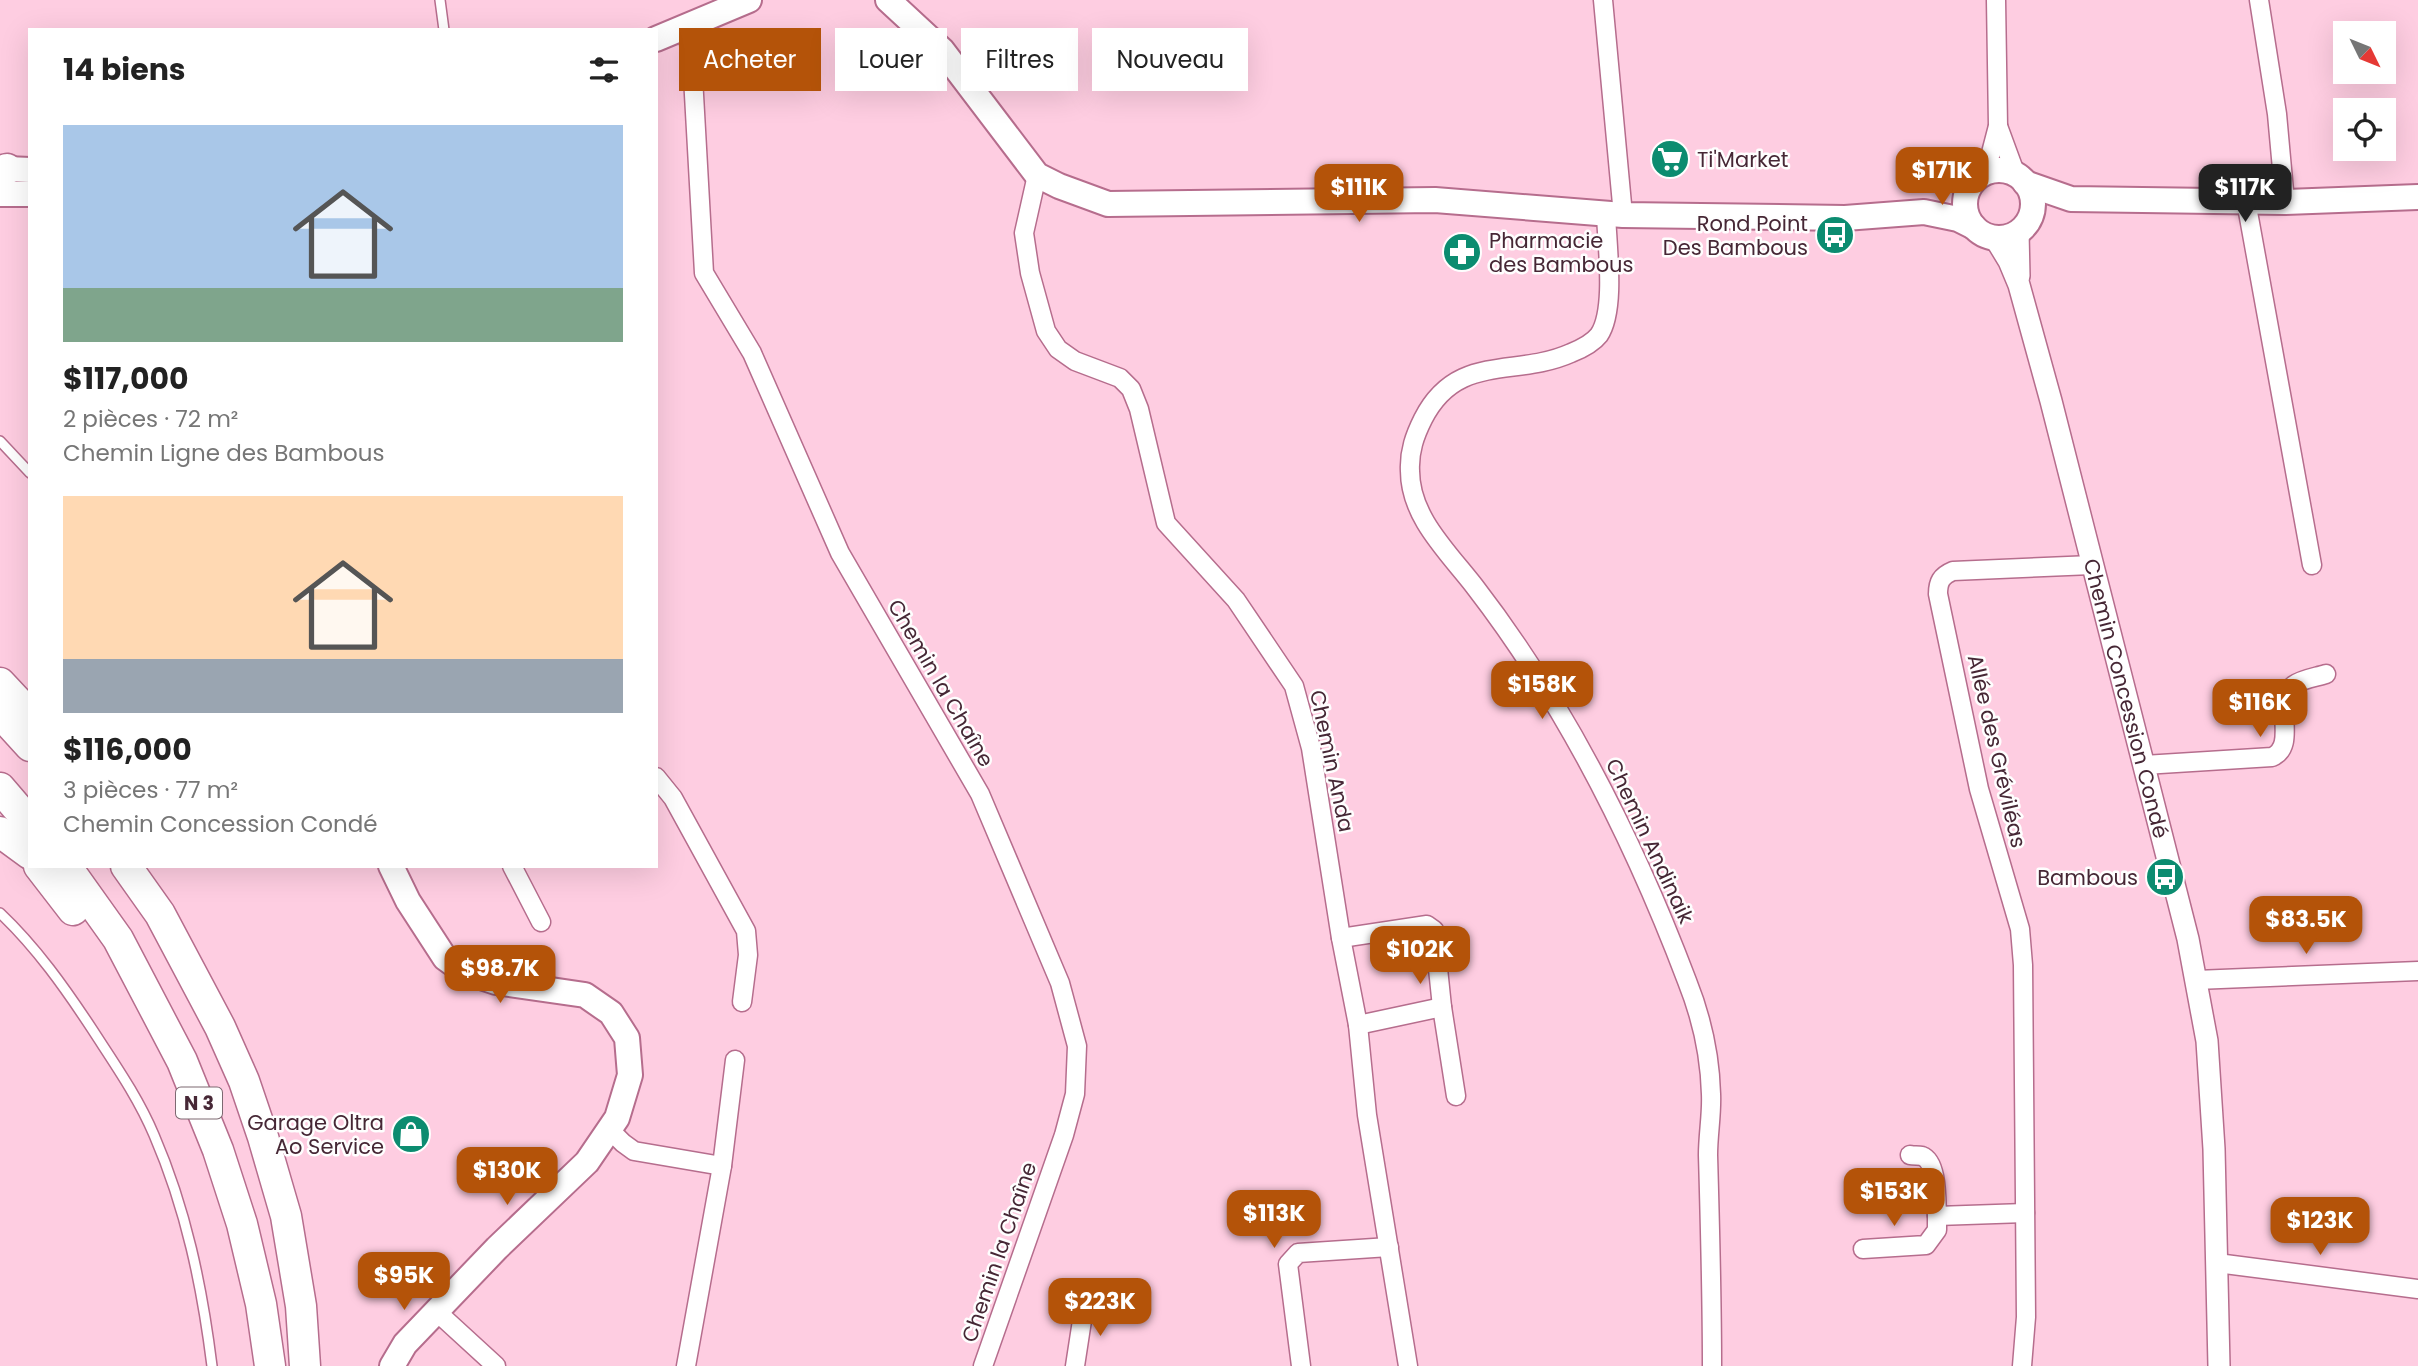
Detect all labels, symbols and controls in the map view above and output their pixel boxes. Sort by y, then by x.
north arrow [2333,21,2396,84]
map controls [2333,21,2396,161]
chip: Acheter [679,28,821,91]
chip: Louer [835,28,947,91]
chip: Filtres [961,28,1078,91]
chip: Nouveau [1092,28,1248,91]
text: 14 biens [63,48,186,91]
icon: filters [585,51,623,89]
button: locate [2333,98,2396,161]
supermarket icon: Ti'Market [1649,138,1691,180]
place label: Ti'Market [1697,145,1788,174]
pin: $171K [1893,148,1991,207]
text: $171K [1912,154,1972,186]
pin: $111K [1310,164,1408,224]
pin: $117K [2196,164,2294,224]
icon: home [280,171,406,297]
text: $111K [1330,171,1388,203]
text: $117K [2215,171,2275,203]
place label: Rond Point Des Bambous [1663,209,1808,262]
bus stop icon: Rond Point Des Bambous [1814,214,1856,256]
place label: Pharmacie des Bambous [1489,226,1634,279]
pharmacy icon: Pharmacie des Bambous [1441,231,1483,273]
text: $117,000 [63,357,189,400]
text: 2 pièces · 72 m² [63,403,238,435]
text: Chemin Ligne des Bambous [63,437,385,469]
icon: home [280,542,406,668]
street label: Chemin Concession Condé [2077,555,2176,841]
street label: Chemin la Chaîne [881,594,1001,772]
street label: Allée des Gréviléas [1961,652,2033,850]
pin: $158K [1493,662,1591,721]
text: $158K [1507,668,1577,700]
pin: $116K [2211,680,2309,739]
text: $116K [2228,686,2292,718]
street label: Chemin Anda [1303,687,1361,835]
text: $116,000 [63,728,192,771]
street label: Chemin Andinaik [1599,754,1701,928]
text: 3 pièces · 77 m² [63,774,238,806]
text: Chemin Concession Condé [63,808,378,840]
bus stop icon: Bambous [2144,856,2186,898]
place label: Bambous [2037,863,2138,892]
pin: $83.5K [2249,897,2363,956]
text: $83.5K [2265,903,2347,935]
pin: $102K [1371,926,1469,986]
text: $102K [1386,933,1454,965]
pin: $98.7K [443,946,557,1005]
text: $98.7K [460,952,540,984]
road number: N 3 [176,1088,222,1119]
place label: Garage Oltra Ao Service [247,1108,384,1161]
shop icon: Garage Oltra Ao Service [390,1113,432,1155]
pin: $130K [458,1148,556,1207]
text: $130K [473,1154,541,1186]
street label: Chemin la Chaîne [955,1158,1043,1346]
pin: $153K [1845,1168,1943,1228]
text: $153K [1860,1175,1928,1207]
pin: $113K [1225,1190,1323,1250]
text: $113K [1243,1197,1305,1229]
pin: $123K [2271,1198,2369,1257]
text: $123K [2287,1204,2353,1236]
pin: $95K [363,1252,445,1312]
text: $95K [374,1259,434,1291]
pin: $223K [1051,1278,1149,1338]
text: $223K [1064,1285,1136,1317]

